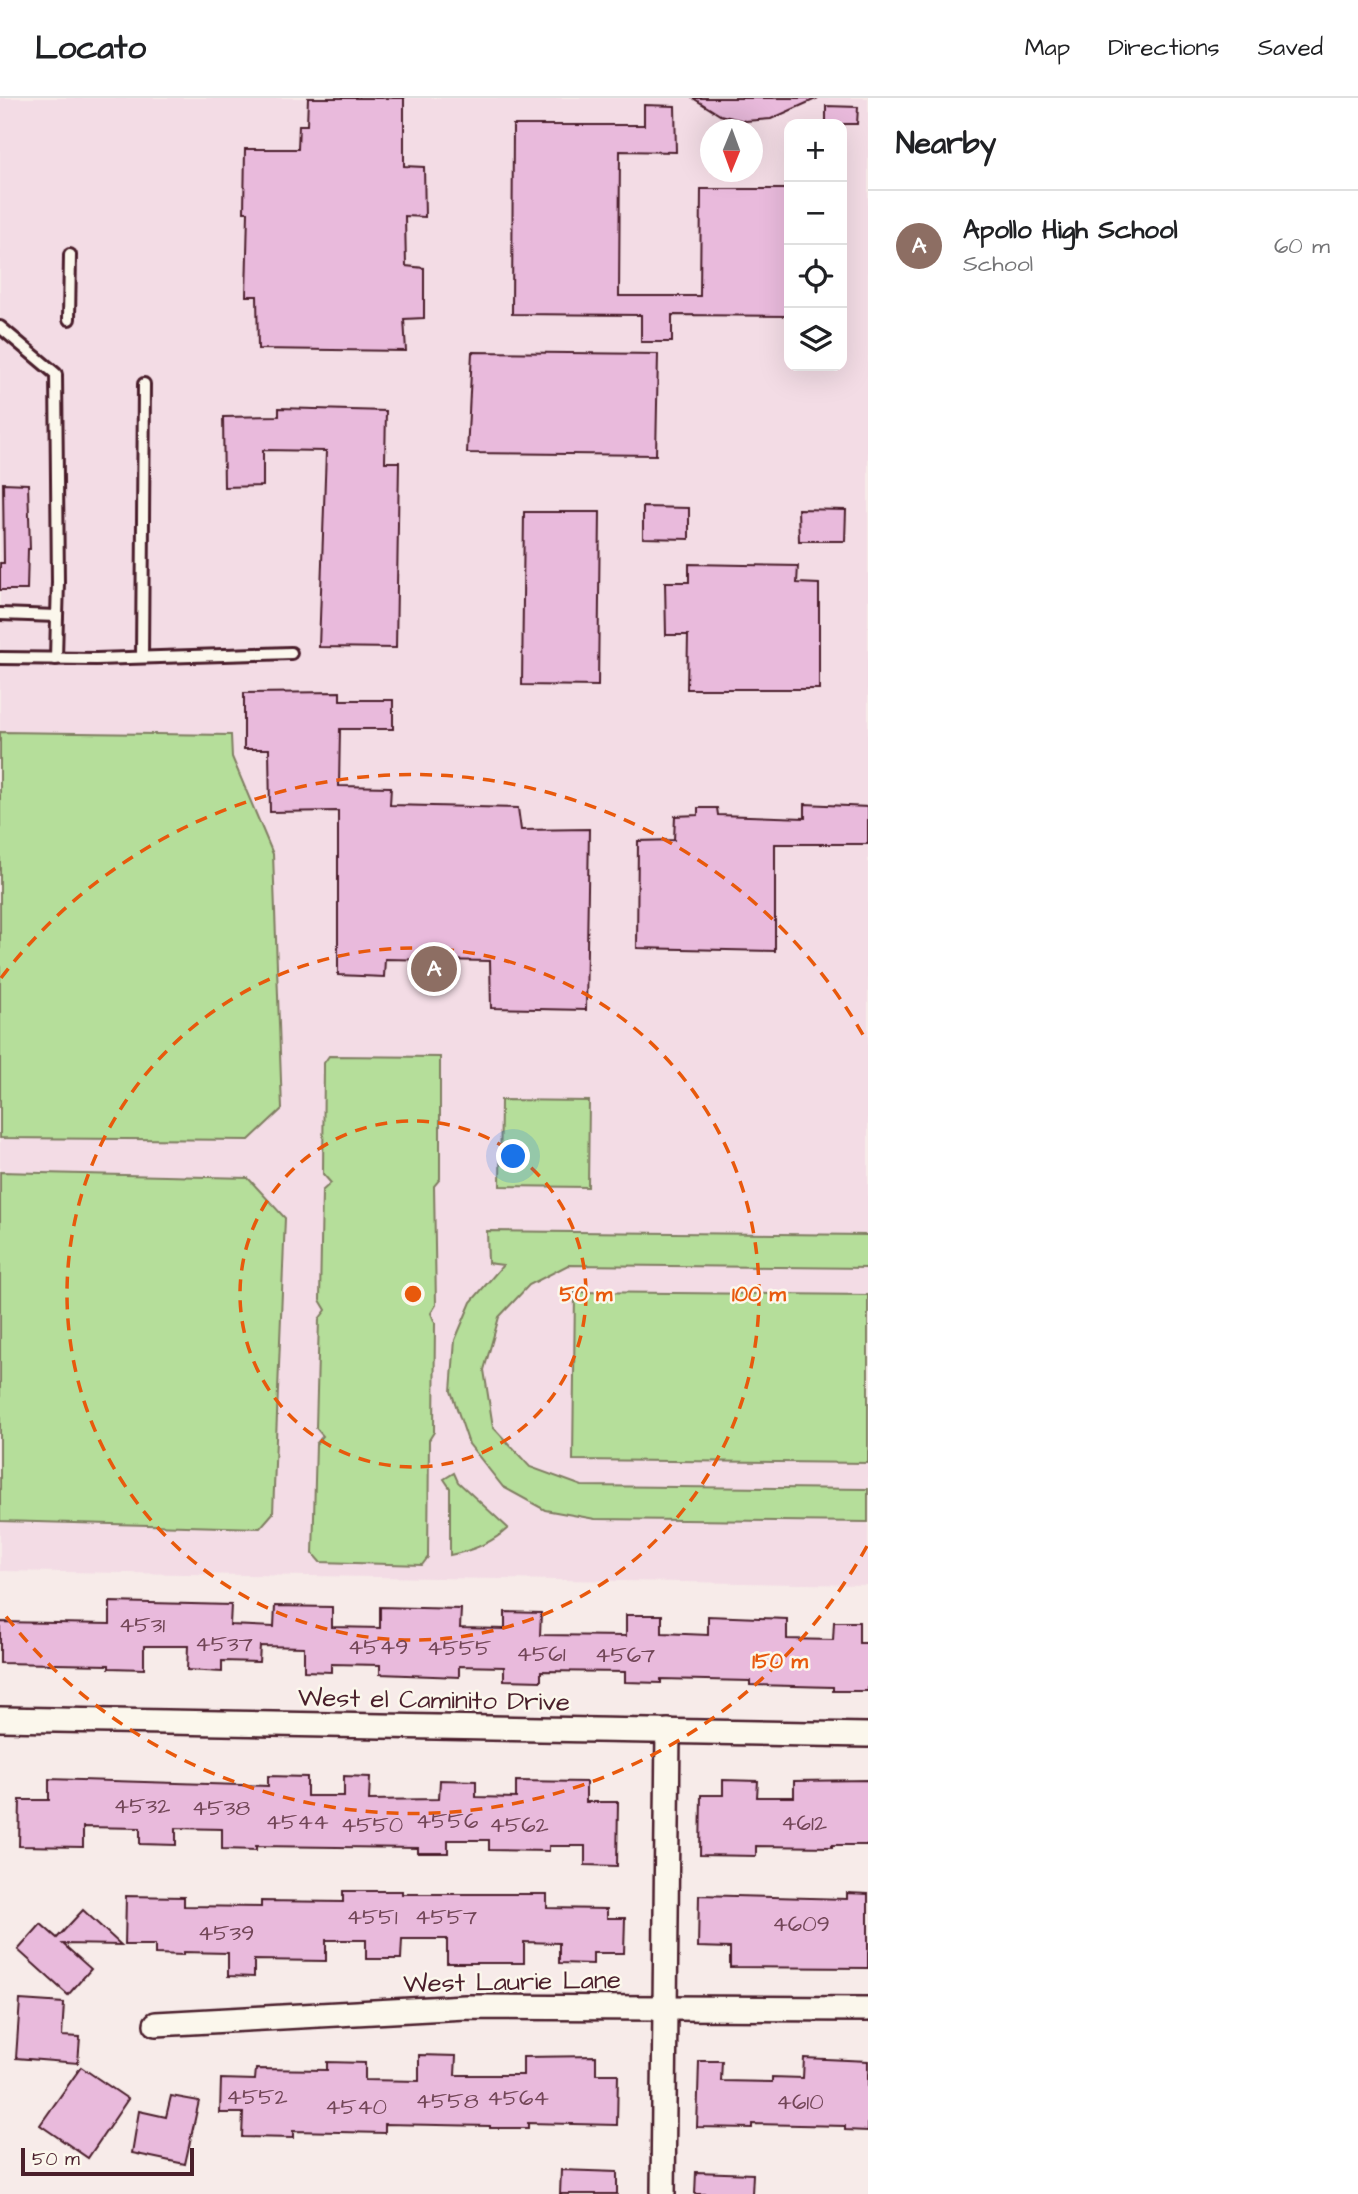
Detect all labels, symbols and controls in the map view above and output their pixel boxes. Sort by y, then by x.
text: Locato [35,25,146,71]
text: Map [1025,31,1070,65]
text: Directions [1108,31,1220,65]
text: Saved [1258,31,1323,65]
north arrow [700,119,763,182]
map controls [784,119,847,371]
button: + [784,119,847,182]
text: Nearby [896,123,996,165]
button: − [784,182,847,245]
text: Apollo High School [963,212,1178,248]
text: A [912,230,926,262]
text: 60 m [1274,230,1330,262]
button: locate [784,245,847,308]
text: School [963,248,1033,280]
button: layers [784,308,847,371]
pin: A [411,943,457,995]
your location [496,1139,530,1173]
text: 50 m [560,1280,613,1309]
text: 100 m [732,1280,787,1309]
centre of rings [401,1282,425,1306]
house number: 4531 [119,1609,165,1641]
house number: 4537 [195,1628,253,1660]
house number: 4549 [348,1631,408,1663]
house number: 4555 [427,1632,491,1664]
house number: 4561 [516,1638,566,1670]
house number: 4567 [595,1639,655,1671]
text: 150 m [752,1647,808,1676]
street label: West el Caminito Drive [298,1680,570,1720]
house number: 4532 [114,1790,170,1822]
house number: 4538 [192,1792,250,1824]
house number: 4556 [416,1805,478,1837]
house number: 4544 [265,1806,329,1838]
house number: 4612 [781,1807,827,1839]
house number: 4550 [341,1809,403,1841]
house number: 4562 [489,1809,549,1841]
house number: 4551 [346,1901,398,1933]
house number: 4557 [415,1901,477,1933]
house number: 4609 [772,1908,830,1940]
house number: 4539 [198,1917,254,1949]
street label: West Laurie Lane [403,1962,621,2002]
house number: 4552 [226,2081,288,2113]
house number: 4564 [487,2082,549,2114]
house number: 4558 [415,2085,479,2117]
house number: 4610 [776,2086,824,2118]
house number: 4540 [325,2091,387,2123]
scale bar [21,2145,194,2177]
text: 50 m [32,2146,80,2173]

